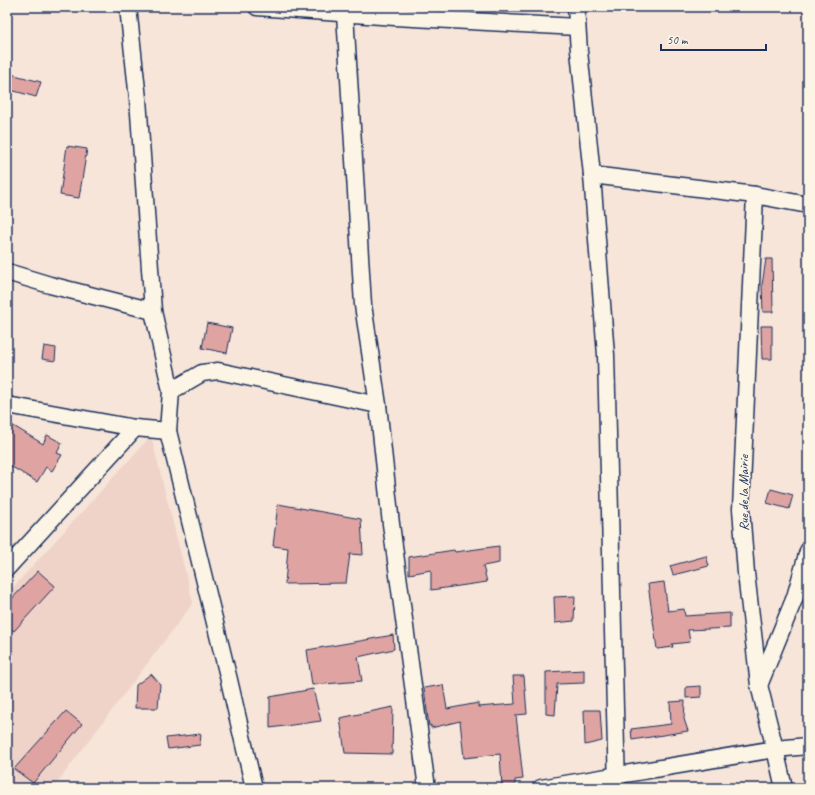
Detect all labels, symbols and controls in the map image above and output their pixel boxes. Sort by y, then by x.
scale bar [661,26,766,52]
text: 50 m [667,32,689,48]
street label: Rue de la Mairie [735,454,752,531]

